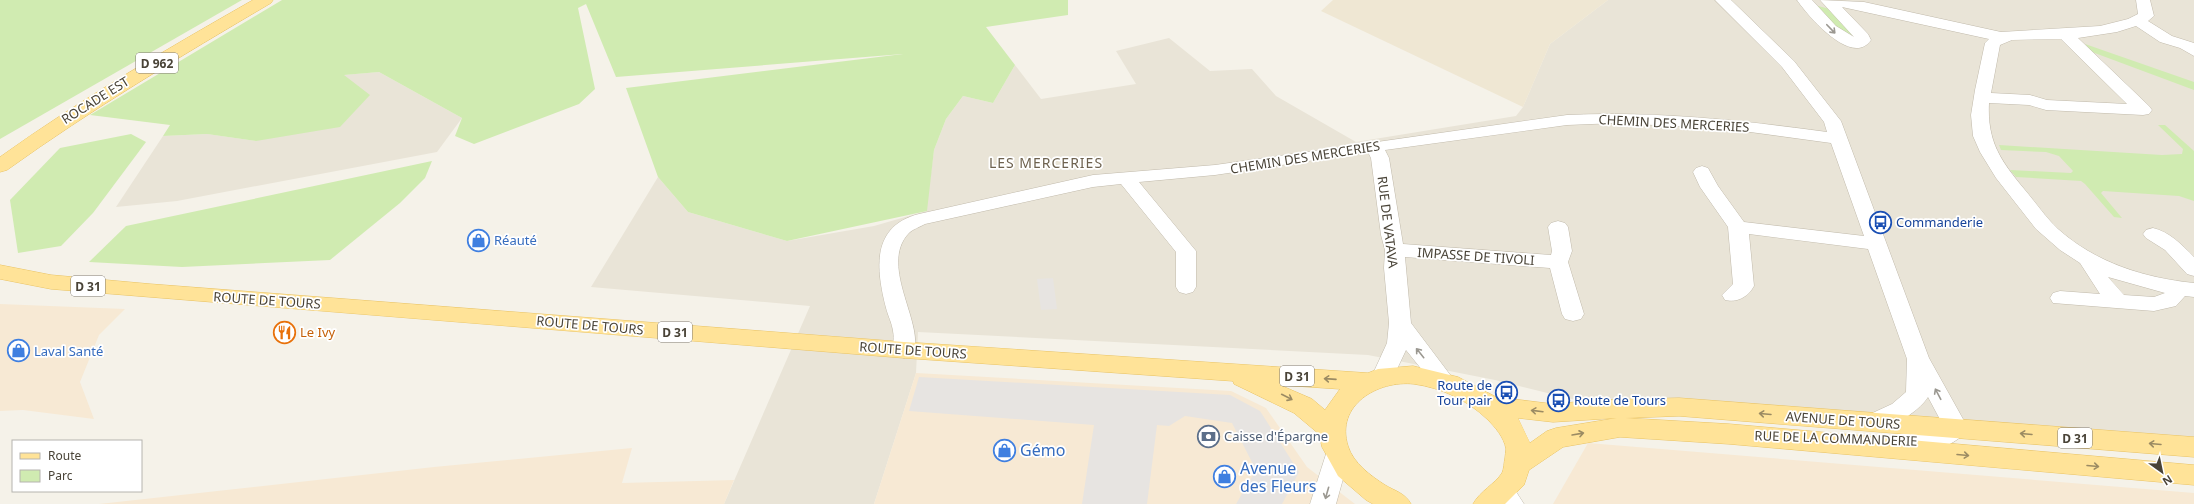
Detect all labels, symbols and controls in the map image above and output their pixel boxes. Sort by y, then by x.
one-way arrow [1826,24,1835,34]
road number: D 962 [136,53,178,73]
street label: ROCADE EST [58,72,133,128]
street label: CHEMIN DES MERCERIES [1598,110,1750,136]
street label: CHEMIN DES MERCERIES [1229,136,1381,178]
district label: LES MERCERIES [989,153,1103,172]
street label: RUE DE VATAVA [1373,175,1403,270]
bus stop icon: Commanderie [1867,209,1893,235]
place label: Commanderie [1896,213,1983,231]
shop icon: Réauté [465,227,491,253]
place label: Réauté [494,231,537,249]
street label: IMPASSE DE TIVOLI [1417,243,1535,269]
road number: D 31 [71,276,105,296]
street label: ROUTE DE TOURS [213,287,321,313]
street label: ROUTE DE TOURS [536,311,644,339]
restaurant icon: Le Ivy [272,319,298,345]
road number: D 31 [658,322,692,342]
place label: Le Ivy [300,323,336,341]
street label: ROUTE DE TOURS [859,337,967,363]
shop icon: Laval Santé [5,338,31,364]
place label: Laval Santé [34,342,103,360]
one-way arrow [1416,347,1425,358]
road number: D 31 [1280,366,1314,386]
one-way arrow [1324,375,1337,382]
place label: Route de Tour pair [1437,376,1493,409]
bus stop icon: Route de Tour pair [1494,379,1520,405]
bus stop icon: Route de Tours [1545,387,1571,413]
one-way arrow [1933,388,1941,400]
place label: Route de Tours [1574,391,1666,409]
one-way arrow [1280,394,1292,401]
one-way arrow [1531,407,1544,415]
street label: AVENUE DE TOURS [1785,407,1901,433]
one-way arrow [1759,410,1772,417]
bank icon: Caisse d'Épargne [1195,423,1221,449]
street label: RUE DE LA COMMANDERIE [1754,426,1918,450]
place label: Caisse d'Épargne [1224,427,1328,445]
road number: D 31 [2058,428,2092,448]
one-way arrow [1571,430,1584,438]
one-way arrow [2020,430,2033,438]
shop icon: Gémo [991,437,1017,463]
place label: Gémo [1020,439,1065,461]
legend [12,440,142,492]
one-way arrow [2149,441,2162,448]
text: Route [48,447,81,464]
one-way arrow [1956,451,1969,458]
north arrow [2142,452,2182,492]
place label: Avenue des Fleurs [1240,457,1316,497]
one-way arrow [2086,463,2099,470]
shop icon: Avenue des Fleurs [1212,464,1238,490]
text: Parc [48,467,73,484]
text: N [2160,472,2176,490]
one-way arrow [1323,486,1330,499]

